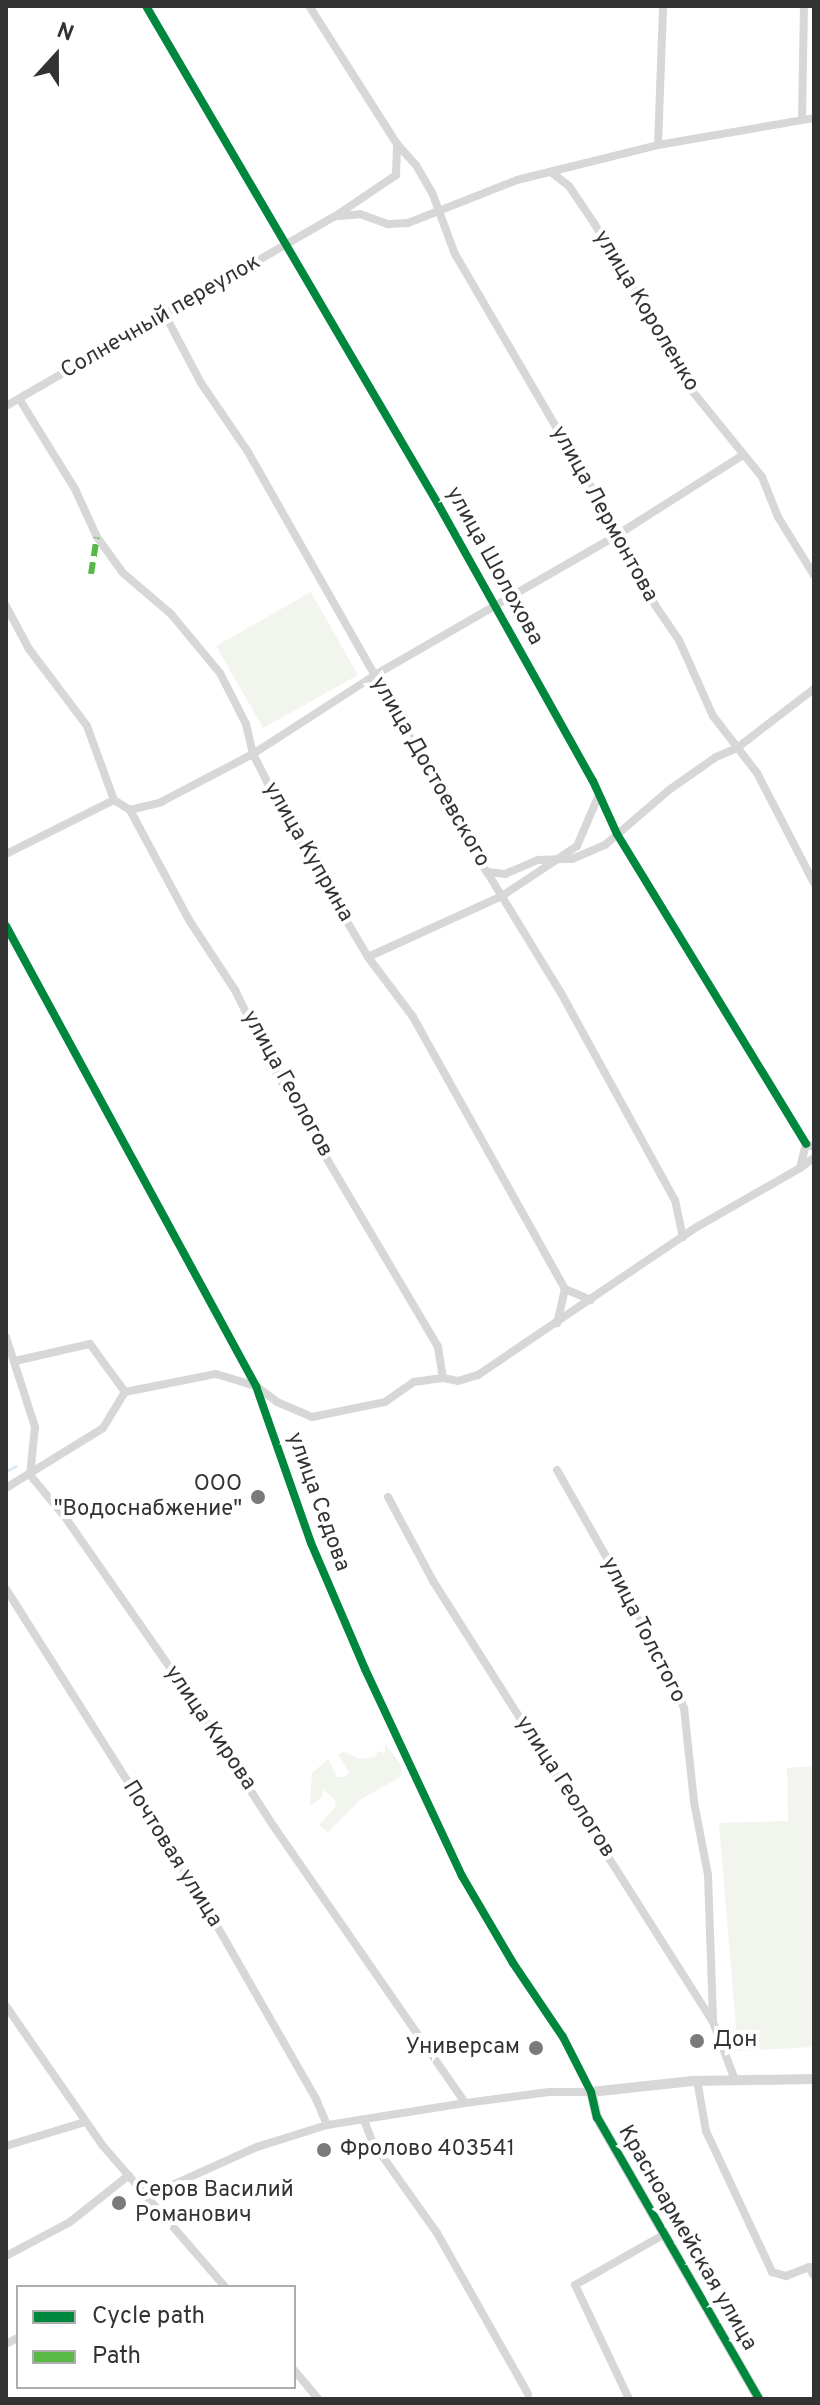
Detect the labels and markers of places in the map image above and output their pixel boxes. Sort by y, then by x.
place label: ООО "Водоснабжение" [54,1471,242,1522]
marker: ООО "Водоснабжение" [249,1488,267,1506]
place label: Дон [713,2028,757,2054]
marker: Дон [688,2032,706,2050]
place label: Универсам [406,2035,520,2061]
marker: Универсам [527,2039,545,2057]
place label: Фролово 403541 [340,2137,515,2163]
marker: Фролово 403541 [315,2141,333,2159]
place label: Серов Василий Романович [135,2177,294,2228]
marker: Серов Василий Романович [110,2194,128,2212]

